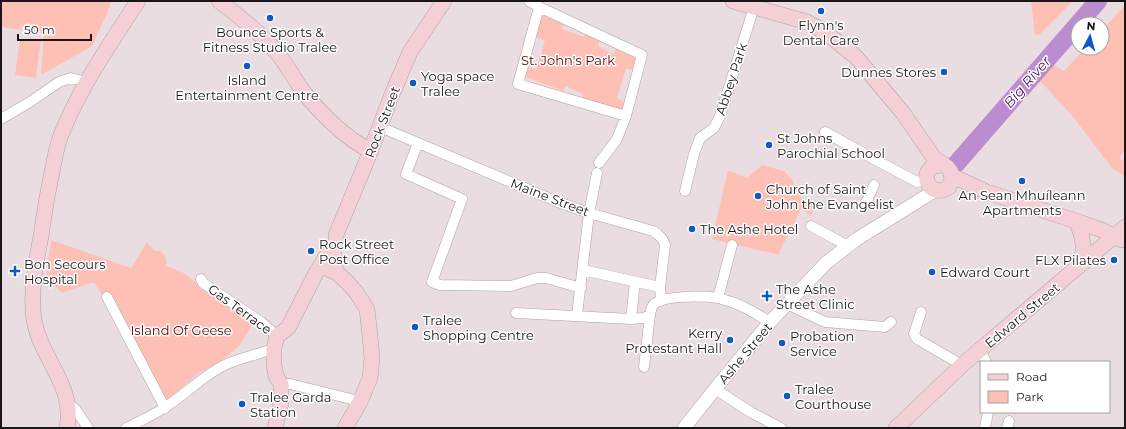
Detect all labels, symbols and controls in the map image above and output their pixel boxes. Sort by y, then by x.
marker: Flynn's Dental Care [816,6,826,16]
marker: Bounce Sports & Fitness Studio Tralee [265,13,275,23]
scale bar [18,16,91,42]
north arrow [1070,16,1110,56]
place label: Flynn's Dental Care [783,17,859,48]
text: N [1086,19,1096,33]
text: 50 m [24,22,55,37]
place label: Bounce Sports & Fitness Studio Tralee [203,24,337,55]
street label: Abbey Park [712,41,750,117]
park label: St. John's Park [521,52,615,68]
water label: Big River [1000,52,1055,112]
marker: Island Entertainment Centre [242,61,252,71]
place label: Dunnes Stores [841,64,936,80]
marker: Dunnes Stores [939,67,949,77]
place label: Yoga space Tralee [421,68,495,99]
place label: Island Entertainment Centre [175,72,319,103]
marker: Yoga space Tralee [408,78,418,88]
street label: Rock Street [361,84,403,160]
place label: St Johns Parochial School [777,130,885,161]
marker: St Johns Parochial School [764,140,774,150]
street label: Maine Street [508,175,592,219]
marker: An Sean Mhuíleann Apartments [1017,176,1027,186]
place label: Church of Saint John the Evangelist [765,181,894,212]
place label: An Sean Mhuíleann Apartments [959,187,1085,218]
marker: Church of Saint John the Evangelist [753,191,763,201]
place label: The Ashe Hotel [700,221,798,237]
marker: The Ashe Hotel [687,224,697,234]
place label: Rock Street Post Office [319,236,394,267]
marker: Rock Street Post Office [306,246,316,256]
place label: FLX Pilates [1035,252,1106,268]
marker: FLX Pilates [1109,255,1119,265]
place label: Bon Secours Hospital [24,256,106,287]
place label: Edward Court [940,264,1030,280]
marker: Bon Secours Hospital [9,265,21,277]
marker: Edward Court [927,267,937,277]
street label: Edward Street [981,279,1063,351]
street label: Gas Terrace [205,281,275,337]
place label: The Ashe Street Clinic [776,281,855,312]
marker: The Ashe Street Clinic [761,290,773,302]
place label: Tralee Shopping Centre [423,312,534,343]
street label: Ashe Street [715,319,775,387]
park label: Island Of Geese [130,322,232,338]
marker: Tralee Shopping Centre [410,322,420,332]
place label: Kerry Protestant Hall [625,325,723,356]
place label: Probation Service [790,328,854,359]
marker: Kerry Protestant Hall [725,335,735,345]
marker: Probation Service [777,338,787,348]
legend [980,361,1110,413]
text: Road [1016,369,1047,384]
place label: Tralee Courthouse [795,381,872,412]
place label: Tralee Garda Station [250,389,332,420]
text: Park [1016,389,1044,404]
marker: Tralee Courthouse [782,391,792,401]
marker: Tralee Garda Station [237,399,247,409]

